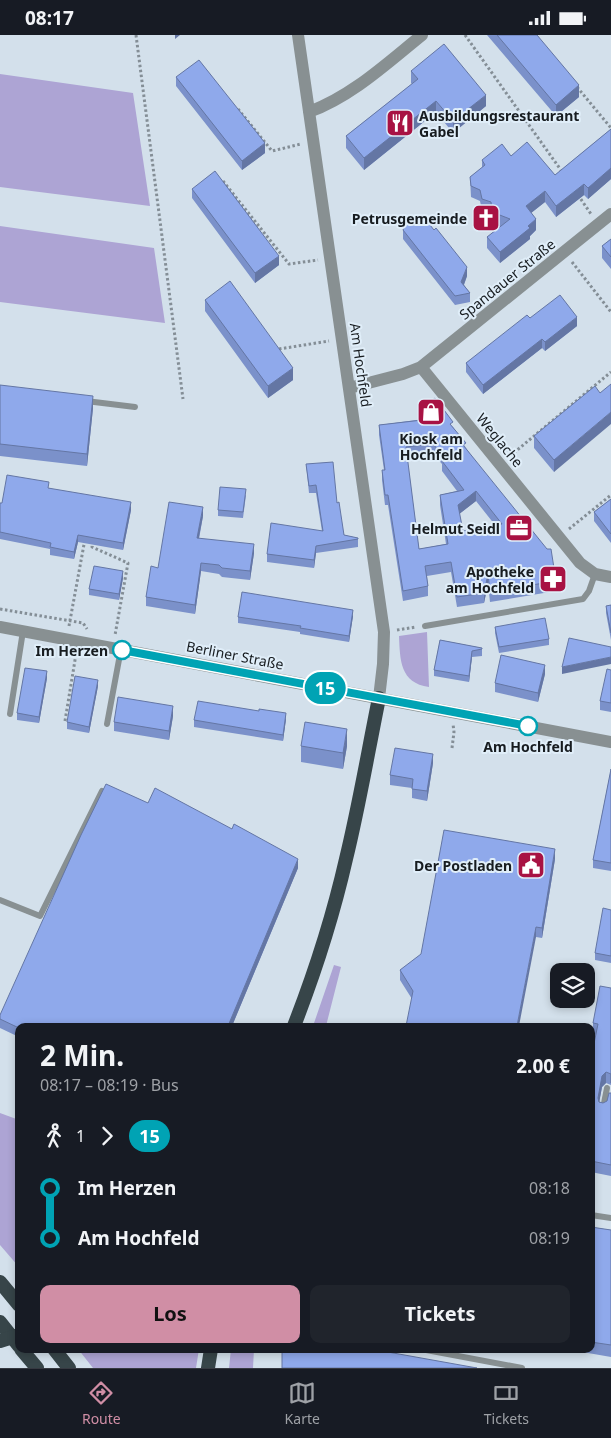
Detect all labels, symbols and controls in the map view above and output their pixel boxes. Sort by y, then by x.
text: 08:17 [25,5,74,31]
place label: Ausbildungsrestaurant Gabel [419,106,579,141]
restaurant icon: Ausbildungsrestaurant Gabel [385,108,415,138]
church icon: Petrusgemeinde [471,203,501,233]
place label: Petrusgemeinde [352,209,467,228]
street label: Spandauer Straße [455,234,559,324]
street label: Am Hochfeld [346,322,376,408]
shop icon: Kiosk am Hochfeld [416,397,446,427]
street label: Weglache [472,409,528,471]
place label: Kiosk am Hochfeld [399,429,463,464]
office icon: Helmut Seidl [504,513,534,543]
place label: Helmut Seidl [411,519,500,538]
place label: Apotheke am Hochfeld [446,562,534,597]
pharmacy icon: Apotheke am Hochfeld [538,564,568,594]
street label: Berliner Straße [185,636,285,674]
marker: Im Herzen [112,640,132,660]
place label: Im Herzen [36,641,108,660]
line badge: 15 [302,672,348,704]
text: 15 [315,676,335,700]
marker: Am Hochfeld [518,716,538,736]
place label: Am Hochfeld [483,737,573,756]
public building icon: Der Postladen [516,850,546,880]
place label: Der Postladen [414,856,512,875]
map controls [550,963,595,1008]
button: layers [550,963,595,1008]
text: 2 Min. [40,1036,124,1074]
text: 2.00 € [516,1053,570,1079]
text: 08:17 – 08:19 · Bus [40,1074,179,1096]
icon: walk [40,1122,68,1150]
icon: forward [93,1122,121,1150]
text: 15 [139,1124,160,1148]
text: 1 [76,1125,85,1147]
text: Im Herzen [78,1175,176,1201]
text: 08:18 [529,1177,570,1199]
text: Am Hochfeld [78,1225,200,1251]
text: 08:19 [529,1227,570,1249]
button: Los [40,1285,300,1343]
button: Tickets [310,1285,570,1343]
tab: Route [82,1379,121,1428]
tab: Karte [285,1379,320,1428]
tab: Tickets [484,1379,529,1428]

